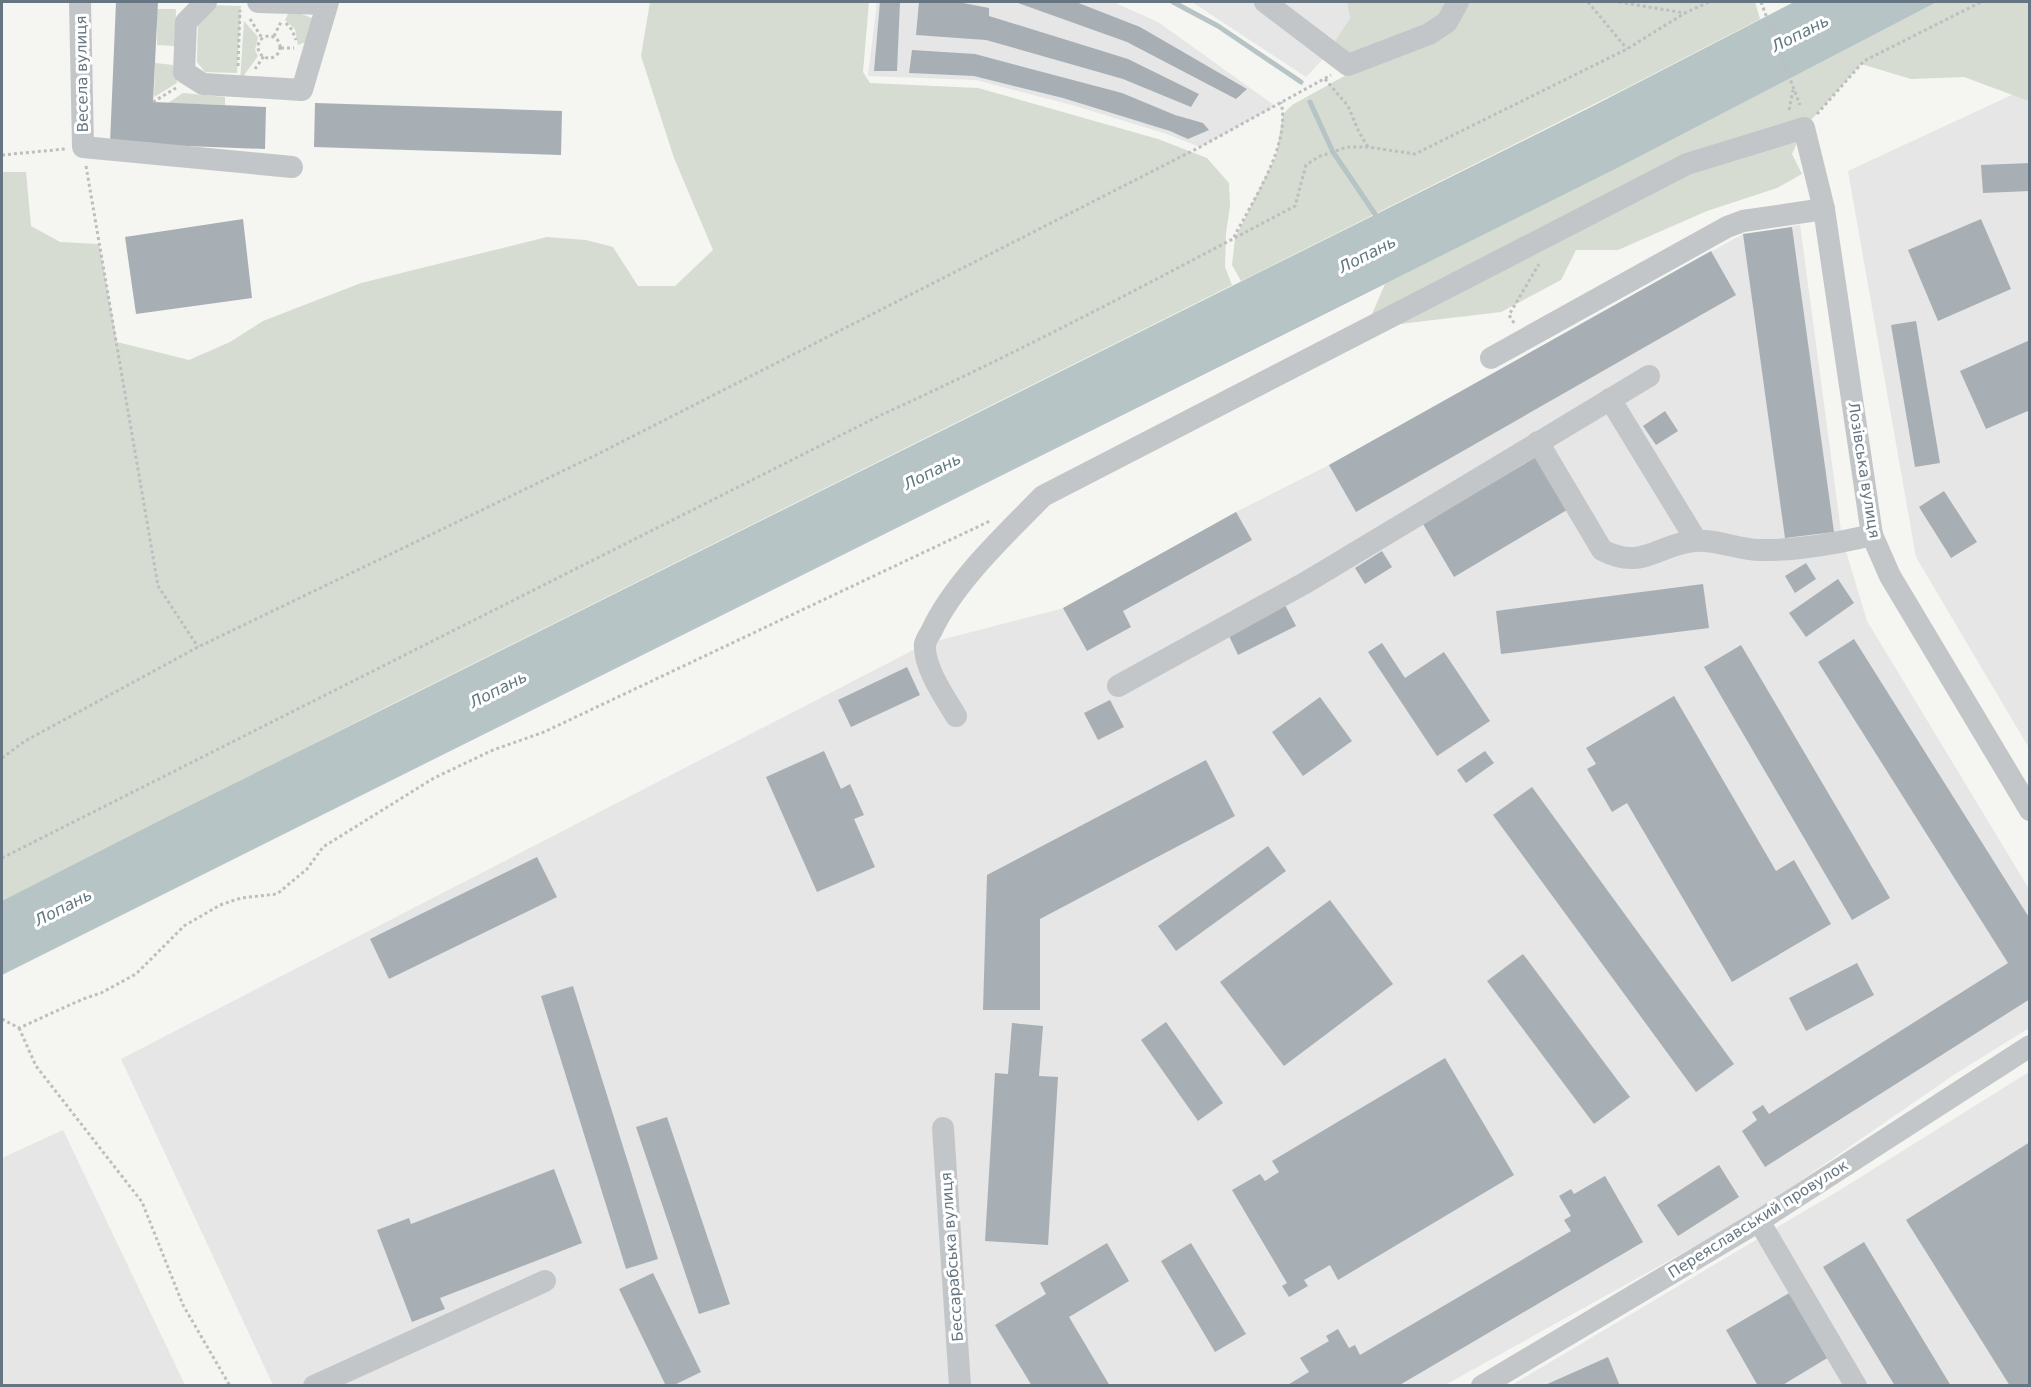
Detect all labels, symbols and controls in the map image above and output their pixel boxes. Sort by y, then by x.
water label: Лопань [1767,11,1832,56]
street label: Весела вулиця [72,15,92,133]
water label: Лопань [1334,232,1399,277]
street label: Лозівська вулиця [1844,401,1884,539]
water label: Лопань [899,449,964,494]
water label: Лопань [465,667,530,712]
water label: Лопань [30,885,95,930]
street label: Переяславський провулок [1665,1156,1851,1282]
street label: Бессарабська вулиця [937,1172,967,1342]

